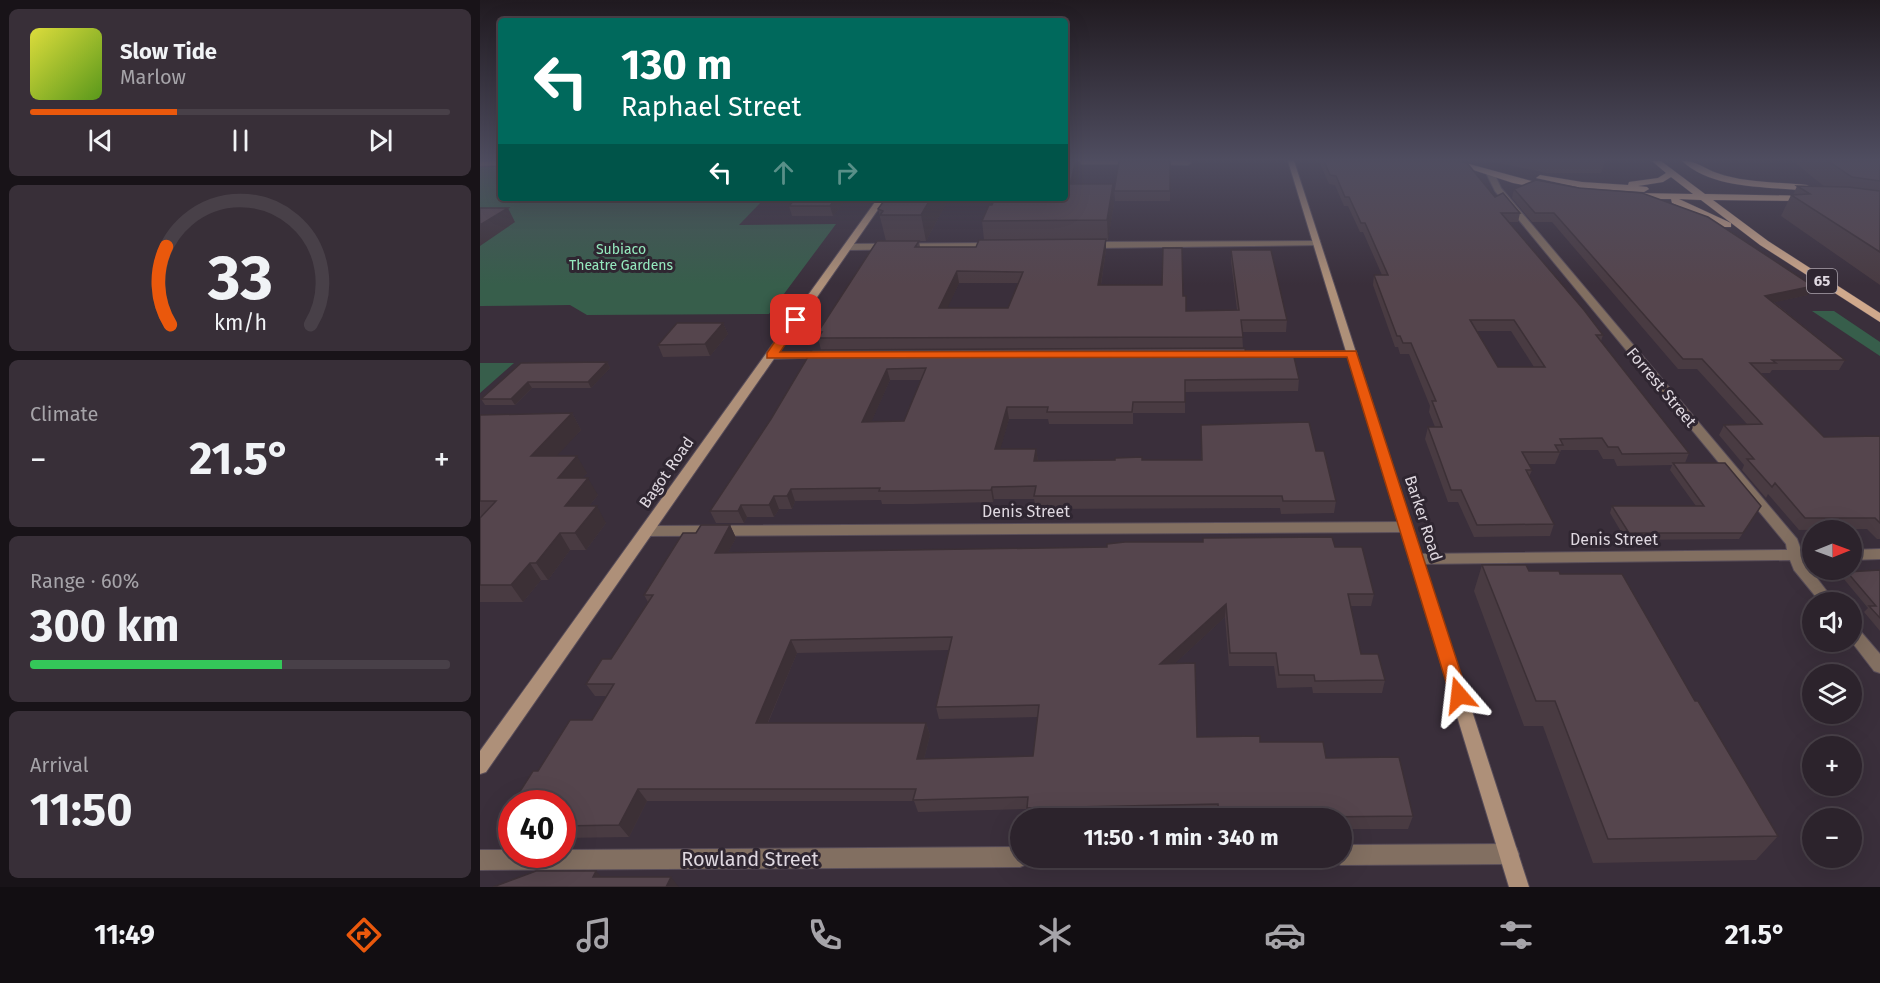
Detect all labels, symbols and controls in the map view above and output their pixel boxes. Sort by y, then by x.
text: Slow Tide [120,38,217,65]
text: 130 m [621,40,732,90]
icon: left [522,42,600,120]
text: Marlow [120,65,186,89]
text: Raphael Street [621,91,801,123]
icon: previous [84,124,117,157]
icon: pause [224,124,257,157]
icon: next [364,124,397,157]
icon: left [704,156,737,189]
icon: ahead [767,156,800,189]
icon: right [830,156,863,189]
text: 33 [207,241,272,316]
park label: Subiaco Theatre Gardens [569,241,674,274]
road number: 65 [1807,269,1837,293]
pin [770,294,821,345]
icon: arrive [779,303,812,336]
text: km/h [213,310,267,336]
street label: Forrest Street [1623,344,1701,431]
text: Climate [30,402,98,426]
text: 21.5° [189,432,291,486]
street label: Bagot Road [635,433,698,512]
text: − [30,440,47,480]
text: + [434,440,450,480]
street label: Barker Road [1401,473,1446,563]
street label: Denis Street [982,502,1070,521]
north arrow [1802,520,1862,580]
map controls [1802,520,1862,868]
street label: Denis Street [1570,530,1658,549]
text: Range · 60% [30,569,139,593]
button: sound [1802,592,1862,652]
text: 300 km [30,599,180,653]
position arrow [1427,663,1491,727]
button: layers [1802,664,1862,724]
button: + [1802,736,1862,796]
text: Arrival [30,753,89,777]
text: 11:50 [30,783,133,837]
speed limit sign: 40 [498,790,576,868]
button: − [1802,808,1862,868]
text: 11:50 · 1 min · 340 m [1084,824,1278,851]
street label: Rowland Street [681,847,820,871]
icon: directions [343,914,385,956]
icon: music [573,914,615,956]
icon: phone [804,914,846,956]
icon: climate [1034,914,1076,956]
icon: car [1264,914,1306,956]
icon: filters [1495,914,1537,956]
text: 11:49 [94,919,155,951]
text: 21.5° [1725,919,1786,951]

